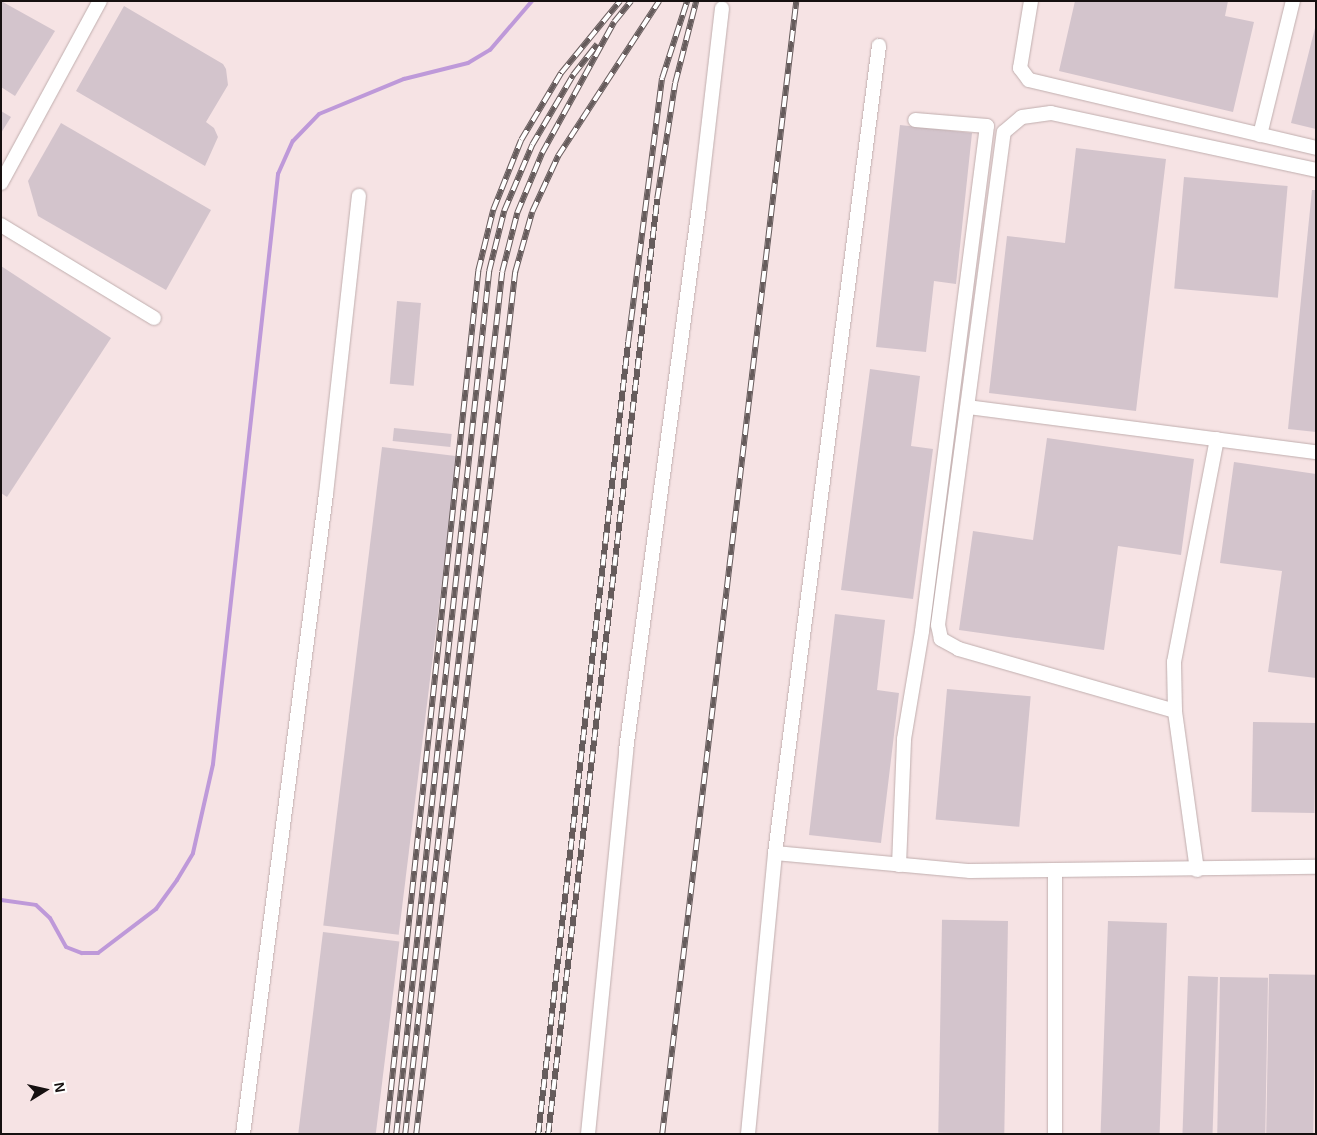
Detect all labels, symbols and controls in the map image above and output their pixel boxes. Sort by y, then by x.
north arrow [20,1065,70,1115]
text: N [51,1081,69,1094]

